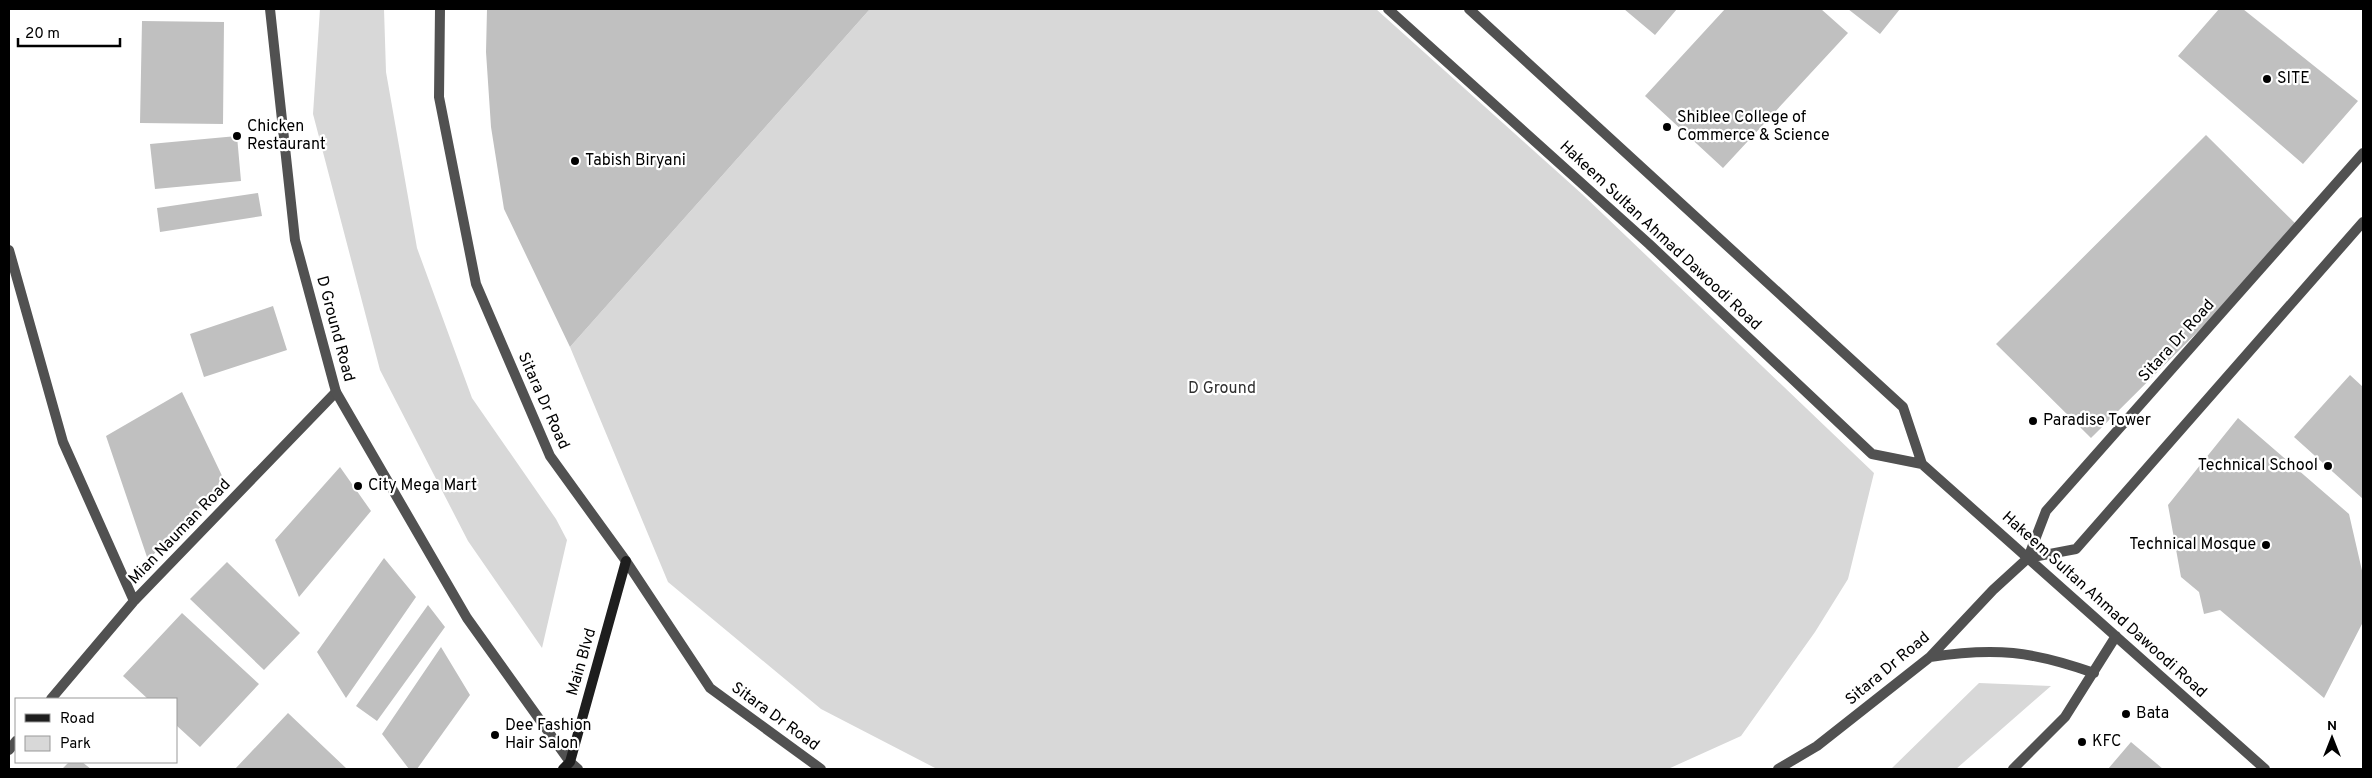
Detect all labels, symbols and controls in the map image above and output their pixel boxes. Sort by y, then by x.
scale bar [18,15,120,47]
text: 20 m [25,25,60,44]
place label: SITE [2277,69,2310,89]
marker: SITE [2261,73,2273,85]
place label: Shiblee College of Commerce & Science [1677,108,1830,146]
place label: Chicken Restaurant [247,117,326,155]
marker: Shiblee College of Commerce & Science [1661,121,1673,133]
marker: Chicken Restaurant [231,130,243,142]
street label: Hakeem Sultan Ahmad Dawoodi Road [1555,137,1765,335]
place label: Tabish Biryani [585,151,686,171]
marker: Tabish Biryani [569,155,581,167]
street label: D Ground Road [311,274,359,384]
street label: Sitara Dr Road [2135,296,2219,386]
street label: Sitara Dr Road [513,349,573,453]
park label: D Ground [1188,379,1256,399]
place label: Paradise Tower [2043,411,2151,431]
marker: Paradise Tower [2027,415,2039,427]
place label: Technical School [2198,456,2318,476]
marker: Technical School [2322,460,2334,472]
street label: Mian Nauman Road [125,475,235,589]
place label: City Mega Mart [368,476,477,496]
marker: City Mega Mart [352,480,364,492]
street label: Hakeem Sultan Ahmad Dawoodi Road [1997,508,2211,702]
place label: Technical Mosque [2129,535,2256,555]
marker: Technical Mosque [2260,539,2272,551]
street label: Main Blvd [563,626,601,698]
street label: Sitara Dr Road [1842,628,1934,710]
street label: Sitara Dr Road [727,678,823,756]
legend [15,698,178,763]
place label: Bata [2136,704,2169,724]
marker: Bata [2120,708,2132,720]
text: Road [60,710,95,729]
north arrow [2307,713,2357,763]
place label: Dee Fashion Hair Salon [505,716,592,754]
text: N [2327,718,2337,735]
marker: Dee Fashion Hair Salon [489,729,501,741]
place label: KFC [2092,732,2121,752]
text: Park [60,735,91,754]
marker: KFC [2076,736,2088,748]

